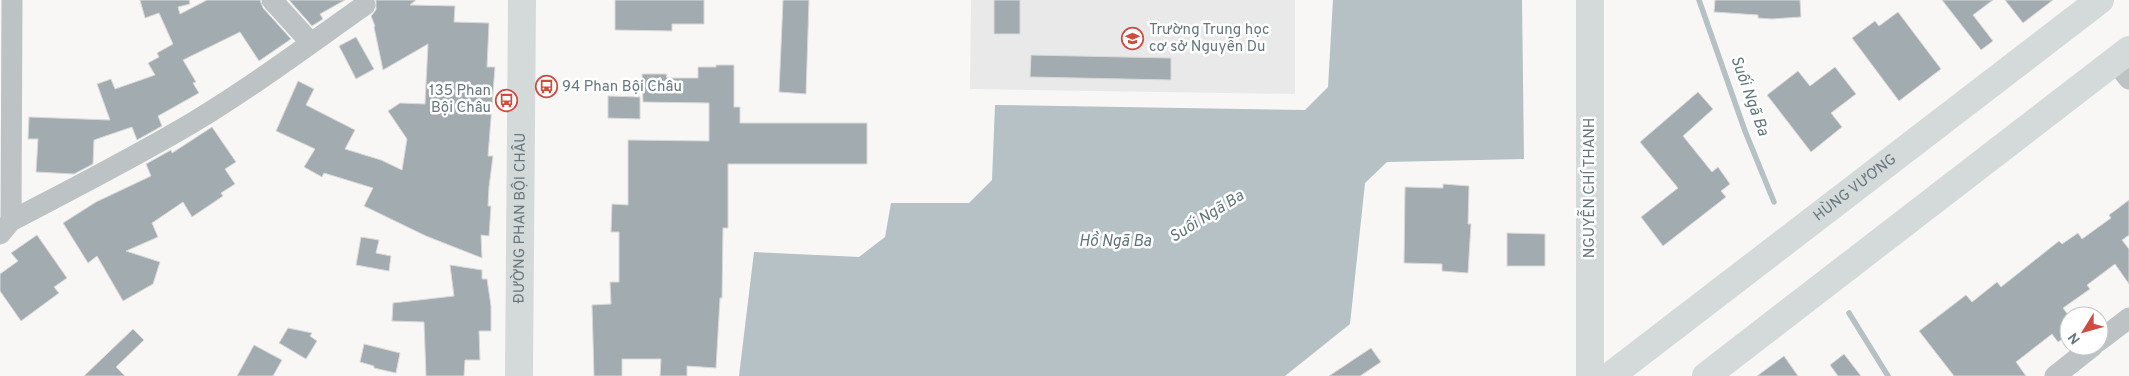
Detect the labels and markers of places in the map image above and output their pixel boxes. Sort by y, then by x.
place label: Trường Trung học cơ sở Nguyễn Du [1149,21,1270,57]
school or university icon: Trường Trung học cơ sở Nguyễn Du [1121,27,1145,51]
bus stop icon: 94 Phan Bội Châu [534,75,558,99]
place label: 94 Phan Bội Châu [562,78,682,97]
place label: 135 Phan Bội Châu [429,82,491,118]
bus stop icon: 135 Phan Bội Châu [495,88,519,112]

